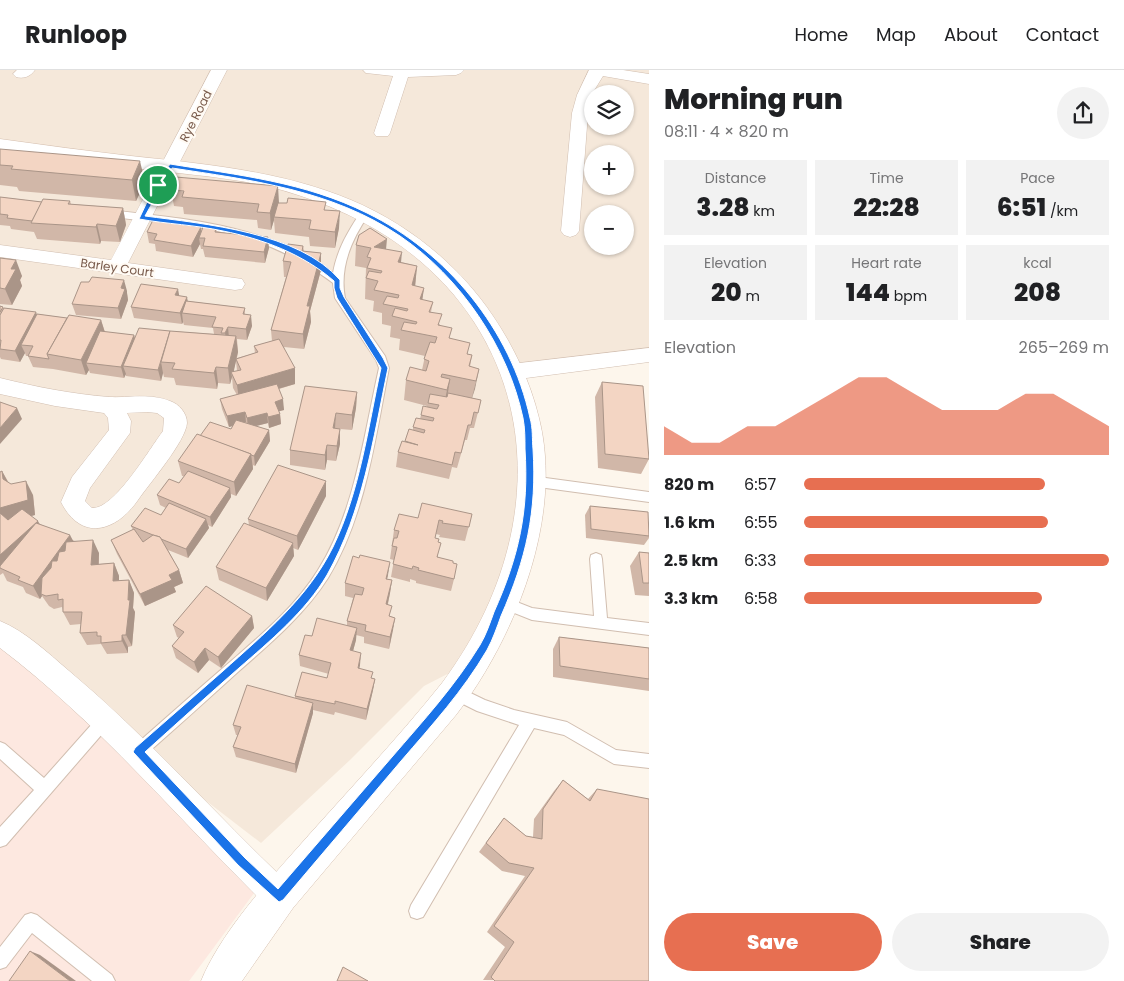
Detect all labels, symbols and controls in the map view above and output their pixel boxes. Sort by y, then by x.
text: Runloop [25,18,127,51]
text: Home [794,22,848,47]
text: Map [876,22,916,47]
text: About [944,22,998,47]
text: Contact [1026,22,1099,47]
text: Morning run [664,80,843,119]
map controls [584,85,634,255]
button: layers [584,85,634,135]
street label: Rye Road [175,87,216,145]
button: share [1057,87,1109,139]
text: 08:11 · 4 × 820 m [664,120,789,143]
button: + [584,145,634,195]
pin [137,164,179,206]
text: Distance [705,168,766,188]
text: Time [869,168,904,188]
text: Pace [1020,168,1055,188]
icon: arrive [144,171,172,199]
text: 3.28 [696,190,749,225]
text: 22:28 [853,190,920,225]
text: 6:51 [997,190,1046,225]
text: km [749,201,775,221]
text: /km [1046,201,1078,221]
button: − [584,205,634,255]
text: Elevation [704,253,767,273]
text: Heart rate [851,253,922,273]
text: kcal [1023,253,1052,273]
street label: Barley Court [79,254,155,281]
text: 20 [711,275,742,310]
text: 144 [846,275,890,310]
text: 208 [1014,275,1061,310]
text: m [742,286,760,306]
text: bpm [890,286,927,306]
text: Elevation [664,336,736,359]
text: 265–269 m [1019,336,1109,359]
text: 820 m [664,473,714,496]
text: 6:57 [744,473,776,496]
text: 1.6 km [664,511,715,534]
text: 6:55 [744,511,778,534]
text: 2.5 km [664,549,718,572]
text: 6:33 [744,549,776,572]
text: 3.3 km [664,587,718,610]
text: 6:58 [744,587,778,610]
button: Save [664,913,882,971]
button: Share [892,913,1109,971]

